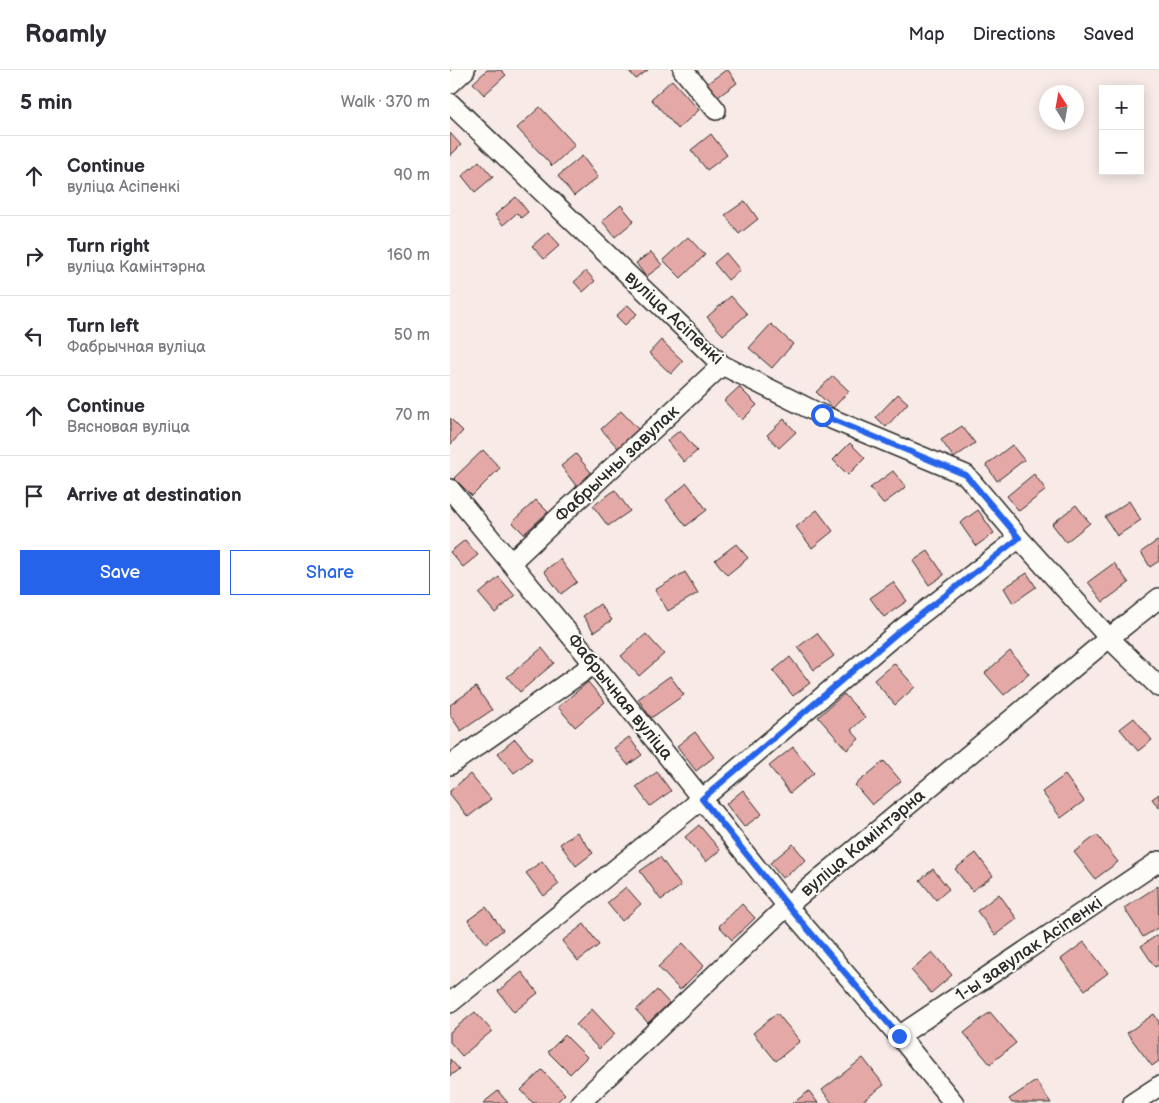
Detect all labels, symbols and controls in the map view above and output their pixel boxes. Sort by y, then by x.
text: Roamly [25,20,106,49]
text: Map [909,24,945,45]
text: Directions [973,24,1055,45]
text: Saved [1083,24,1134,45]
north arrow [1039,85,1084,130]
map controls [1099,85,1144,175]
button: + [1099,85,1144,130]
text: 5 min [20,90,73,115]
text: Walk · 370 m [341,93,430,112]
button: − [1099,130,1144,175]
text: Continue [67,155,145,178]
icon: ahead [20,162,48,190]
text: 90 m [394,166,430,185]
text: вуліца Асіпенкі [67,178,180,197]
text: Turn right [67,235,150,258]
icon: right [20,242,48,270]
text: 160 m [387,246,430,265]
text: вуліца Камінтэрна [67,258,206,277]
street label: вуліца Асіпенкі [620,267,728,369]
text: Turn left [67,315,139,338]
icon: left [20,322,48,350]
text: 50 m [394,326,430,345]
text: Фабрычная вуліца [67,338,206,357]
text: Continue [67,395,145,418]
street label: Фабрычны завулак [550,401,684,527]
icon: ahead [20,402,48,430]
route start [811,404,834,427]
text: 70 m [395,406,430,425]
text: Вясновая вуліца [67,418,190,437]
icon: arrive [20,482,48,510]
text: Arrive at destination [67,484,242,507]
button: Save [20,550,220,595]
button: Share [230,550,430,595]
street label: Фабрычная вуліца [563,630,678,765]
street label: вуліца Камінтэрна [797,785,930,901]
street label: 1-ы завулак Асіпенкі [952,892,1106,1006]
route end [888,1025,911,1048]

